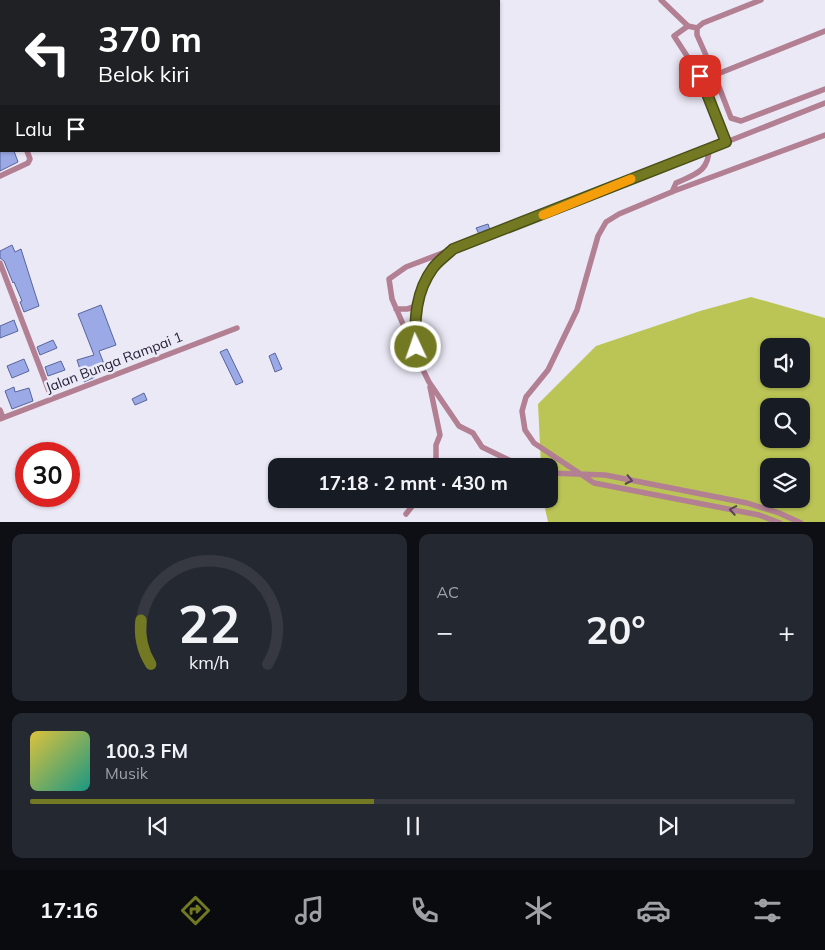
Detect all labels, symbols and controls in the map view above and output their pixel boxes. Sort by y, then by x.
text: 370 m [98,17,202,61]
icon: left [15,20,80,85]
pin [679,55,721,97]
text: Belok kiri [98,60,190,88]
icon: arrive [686,62,714,90]
icon: arrive [62,115,90,143]
text: Lalu [15,117,52,141]
position arrow [389,320,441,372]
street label: Jalan Bunga Rampai 1 [43,328,185,396]
map controls [760,338,810,508]
button: sound [760,338,810,388]
button: search [760,398,810,448]
speed limit sign: 30 [15,442,80,507]
button: layers [760,458,810,508]
text: 17:18 · 2 mnt · 430 m [318,471,508,495]
one-way arrow [624,474,633,485]
one-way arrow [729,506,737,516]
text: AC [437,582,459,602]
text: 22 [178,591,240,656]
text: 20° [586,606,646,654]
text: − [437,614,453,649]
text: + [778,614,795,649]
text: km/h [189,651,229,673]
text: 100.3 FM [105,739,188,763]
text: Musik [105,763,148,783]
icon: previous [144,812,172,840]
icon: pause [399,812,427,840]
icon: next [654,812,682,840]
icon: directions [178,893,213,928]
icon: music [292,893,327,928]
icon: phone [407,893,442,928]
icon: climate [521,893,556,928]
icon: car [636,893,671,928]
icon: filters [750,893,785,928]
text: 17:16 [40,896,98,924]

